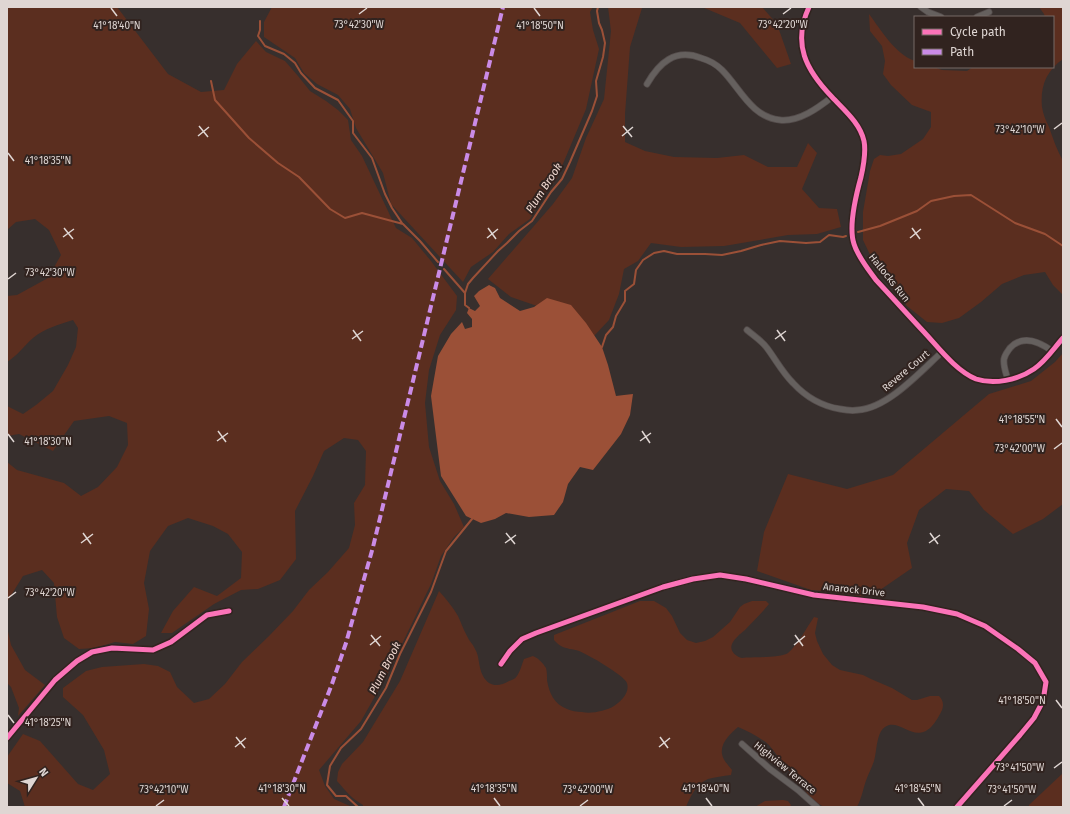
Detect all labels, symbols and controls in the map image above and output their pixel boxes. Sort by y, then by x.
legend [914,16,1054,68]
text: 73°42'30"W [334,19,385,31]
text: 73°42'20"W [758,19,808,31]
text: 41°18'40"N [93,20,141,32]
text: 41°18'50"N [516,20,564,32]
text: Cycle path [950,25,1006,39]
text: Path [950,45,974,59]
text: 73°42'10"W [996,124,1045,136]
text: 41°18'35"N [25,155,71,167]
water label: Plum Brook [523,161,565,215]
street label: Hallocks Run [866,251,912,305]
text: 73°42'30"W [25,267,76,279]
street label: Revere Court [880,348,932,394]
text: 41°18'55"N [999,414,1045,426]
text: 41°18'30"N [24,436,72,448]
text: 73°42'00"W [995,443,1046,455]
street label: Anarock Drive [822,581,886,599]
text: 73°42'20"W [25,587,75,599]
water label: Plum Brook [366,640,404,696]
text: 41°18'50"N [998,695,1046,707]
text: 41°18'25"N [25,717,71,729]
street label: Highview Terrace [751,739,819,797]
north arrow [16,758,56,798]
text: 73°41'50"W [996,762,1045,774]
text: N [36,765,51,779]
text: 41°18'30"N [258,783,306,795]
text: 41°18'35"N [471,783,517,795]
text: 41°18'40"N [682,783,730,795]
text: 41°18'45"N [895,783,941,795]
text: 73°42'10"W [140,784,189,796]
text: 73°42'00"W [563,784,614,796]
text: 73°41'50"W [988,784,1037,796]

